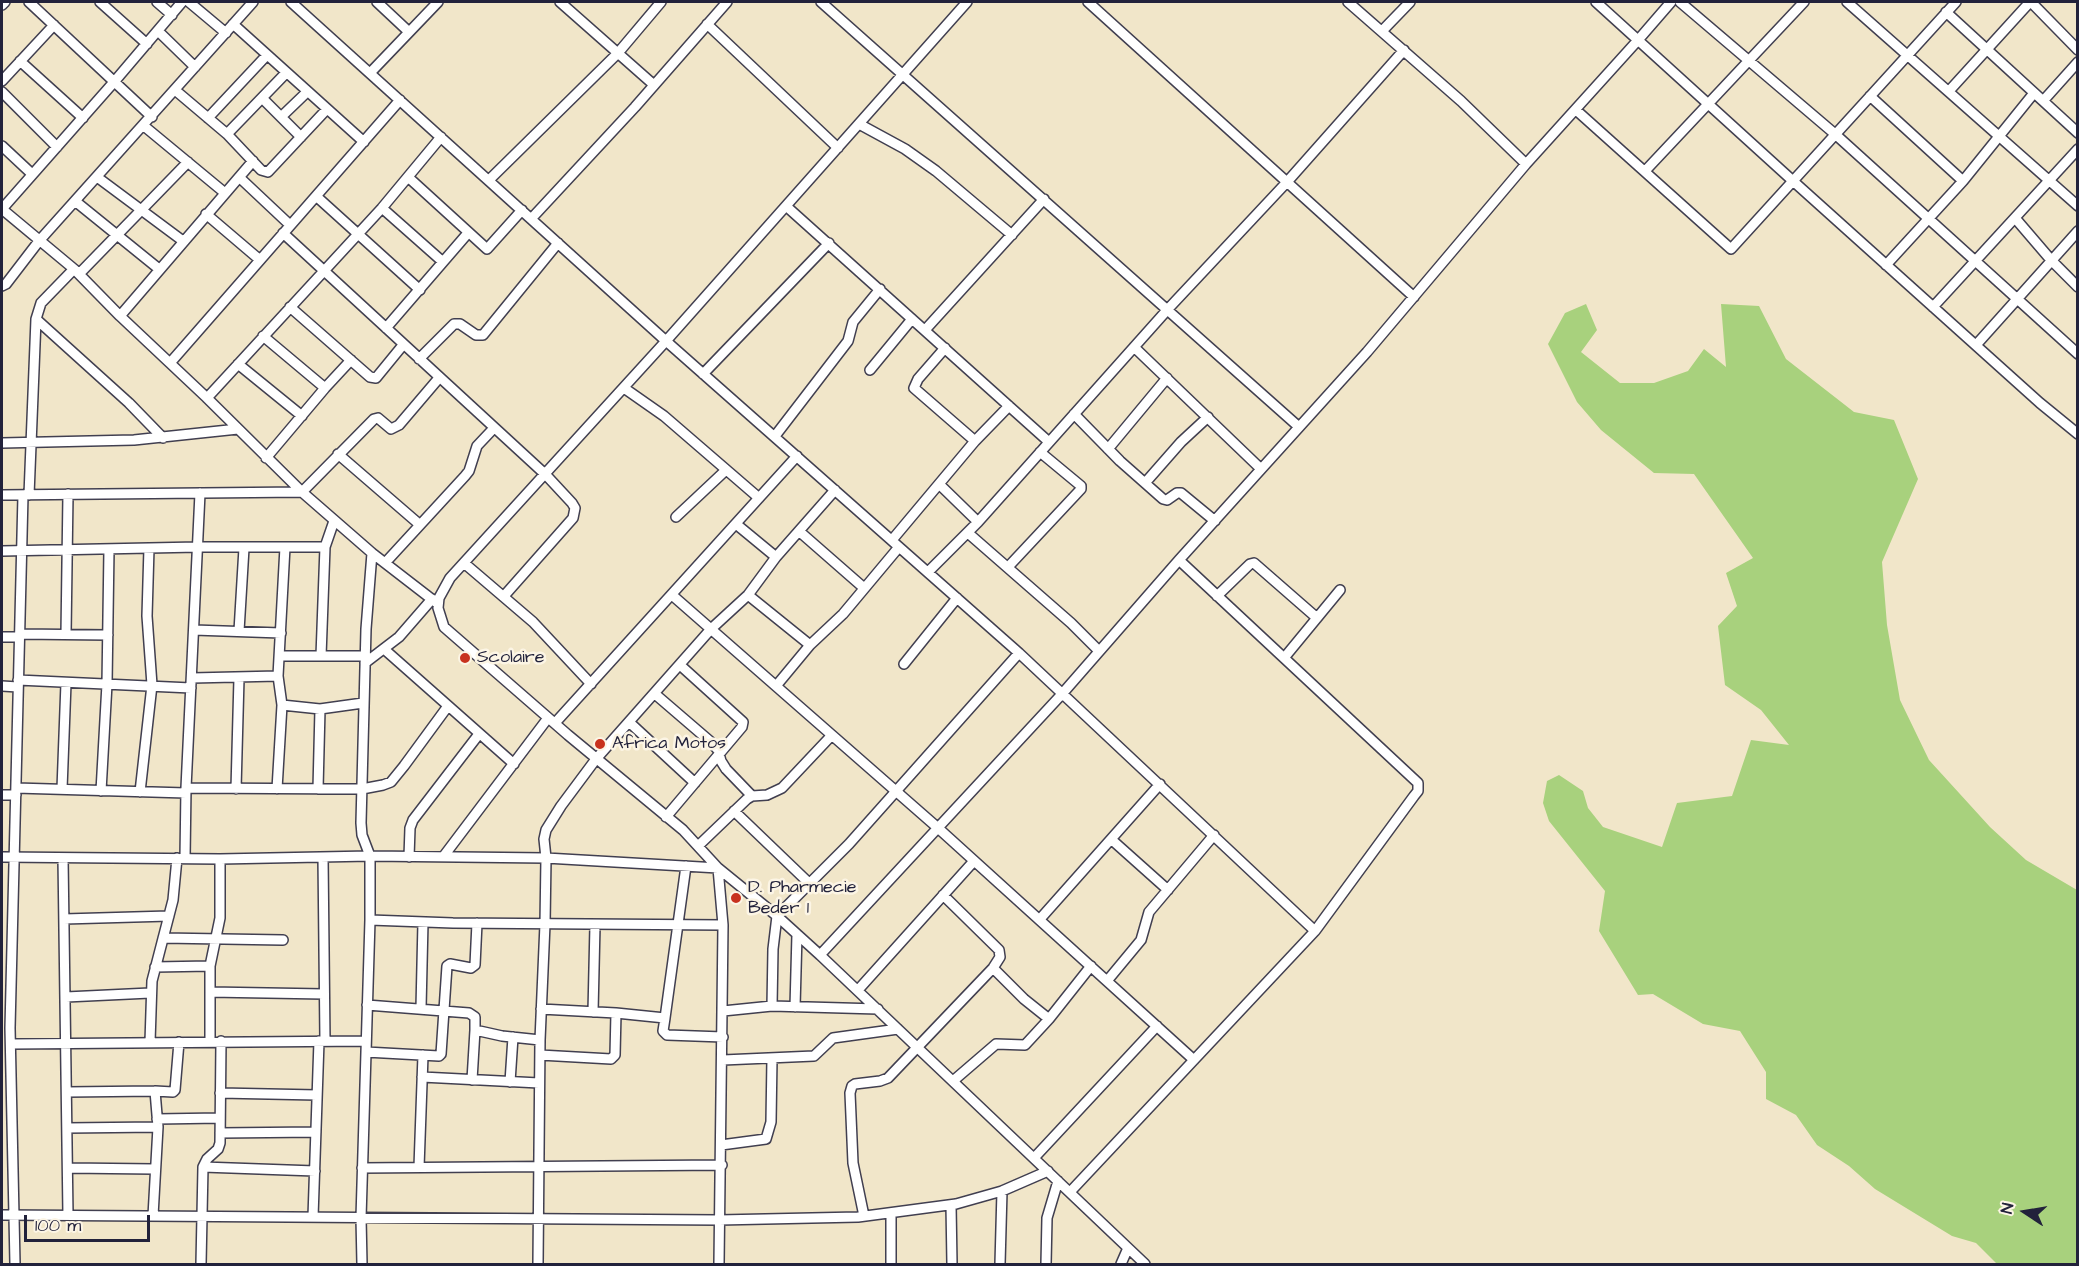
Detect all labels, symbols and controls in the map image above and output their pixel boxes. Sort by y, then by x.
place label: Scolaire [477,647,544,669]
marker: Scolaire [458,651,472,665]
place label: Africa Motos [612,733,726,755]
marker: Africa Motos [593,737,607,751]
place label: D. Pharmecie Beder 1 [748,877,856,920]
marker: D. Pharmecie Beder 1 [729,891,743,905]
north arrow [1995,1182,2055,1242]
text: N [1996,1201,2019,1215]
scale bar [27,1203,153,1241]
text: 100 m [35,1213,81,1238]

